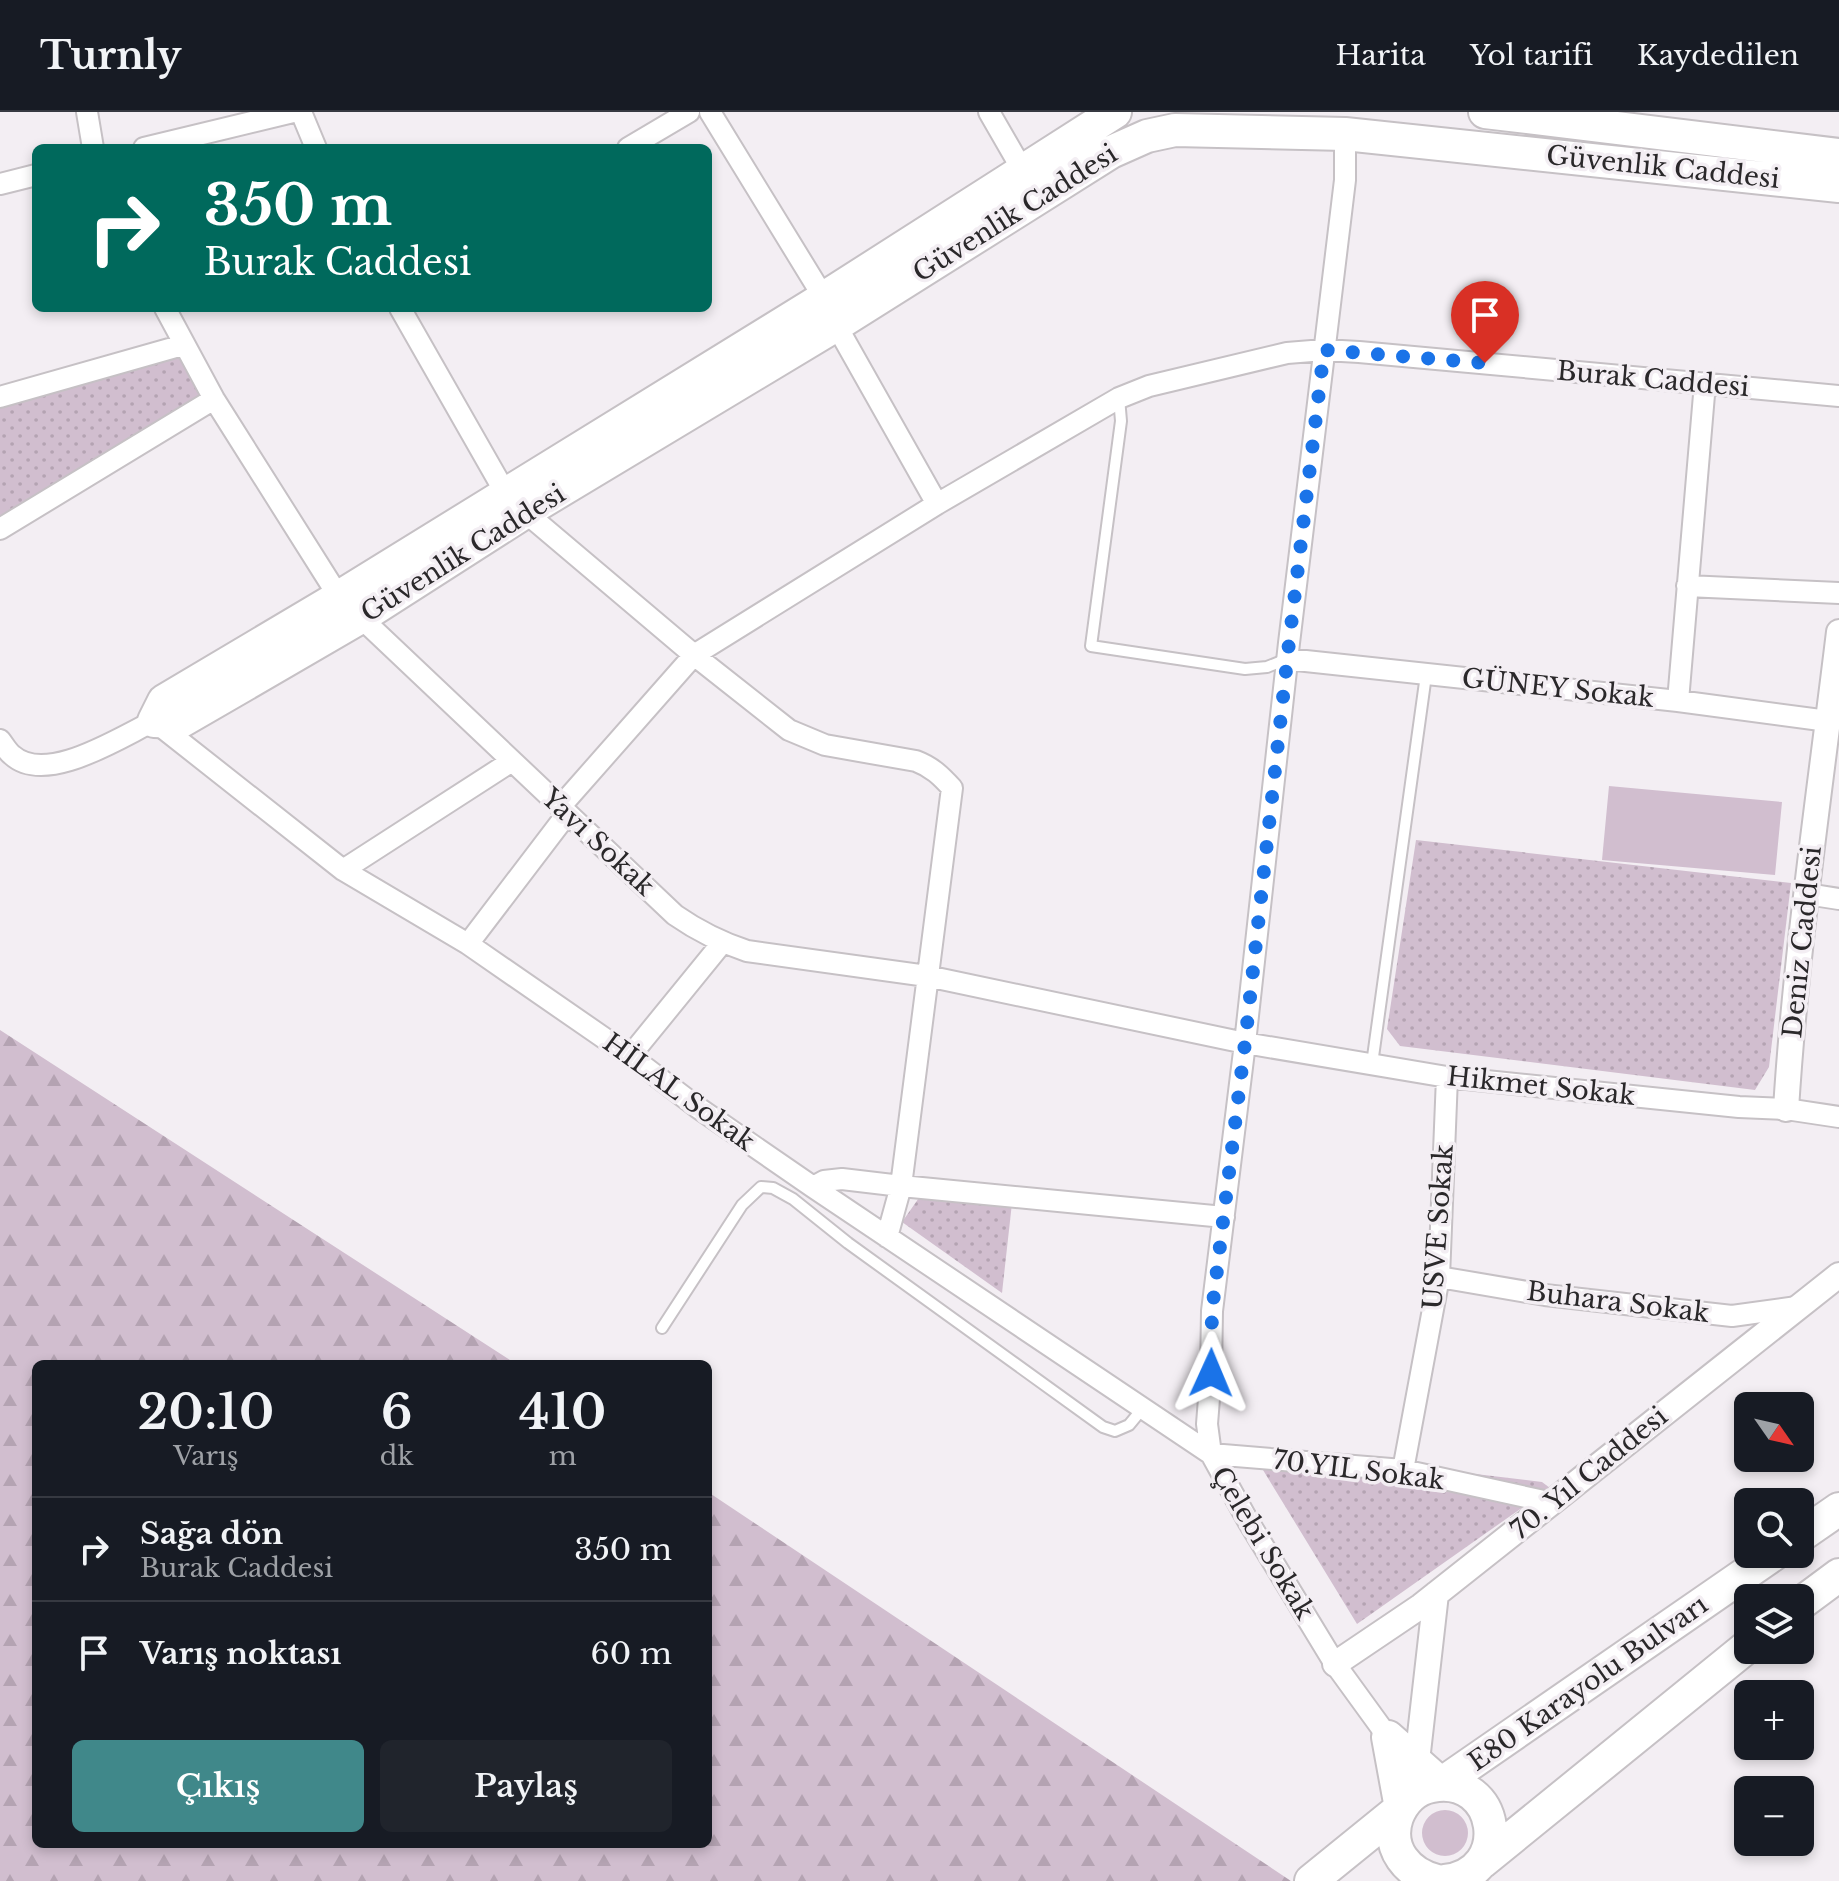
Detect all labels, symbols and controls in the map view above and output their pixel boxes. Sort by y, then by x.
text: Turnly [40,32,181,79]
text: Harita [1335,38,1426,73]
text: Yol tarifi [1470,38,1593,73]
text: Kaydedilen [1637,38,1799,73]
street label: Güvenlik Caddesi [907,137,1123,289]
street label: Güvenlik Caddesi [1545,139,1781,195]
text: 350 m [204,171,392,240]
icon: right [72,176,176,280]
text: Burak Caddesi [204,240,471,285]
pin [1451,281,1519,363]
icon: arrive [1463,293,1507,337]
street label: Burak Caddesi [1555,355,1751,403]
street label: Güvenlik Caddesi [355,477,571,629]
street label: GÜNEY Sokak [1460,662,1656,714]
street label: Yavi Sokak [534,781,661,902]
street label: Deniz Caddesi [1776,844,1828,1039]
street label: HİLAL Sokak [597,1026,761,1158]
street label: Hikmet Sokak [1445,1060,1637,1112]
street label: USVE Sokak [1416,1143,1460,1311]
street label: Buhara Sokak [1525,1275,1711,1329]
position arrow [1169,1331,1253,1415]
text: 20:10 [138,1382,274,1442]
text: 6 [381,1382,413,1442]
text: 410 [519,1382,606,1442]
north arrow [1734,1392,1814,1472]
map controls [1734,1392,1814,1856]
street label: 70. Yıl Caddesi [1504,1400,1674,1546]
text: Varış [173,1440,239,1472]
text: dk [380,1440,413,1472]
text: m [549,1440,577,1472]
street label: 70.YIL Sokak [1272,1444,1446,1496]
street label: Çelebi Sokak [1205,1461,1321,1625]
button: search [1734,1488,1814,1568]
text: Sağa dön [140,1515,283,1552]
icon: right [72,1527,116,1571]
text: 350 m [574,1531,672,1568]
text: Burak Caddesi [140,1552,333,1584]
button: layers [1734,1584,1814,1664]
street label: E80 Karayolu Bulvarı [1462,1588,1714,1778]
icon: arrive [72,1631,116,1675]
text: Varış noktası [140,1635,341,1672]
text: 60 m [590,1635,672,1672]
button: + [1734,1680,1814,1760]
button: Çıkış [72,1740,364,1832]
button: Paylaş [380,1740,672,1832]
button: − [1734,1776,1814,1856]

